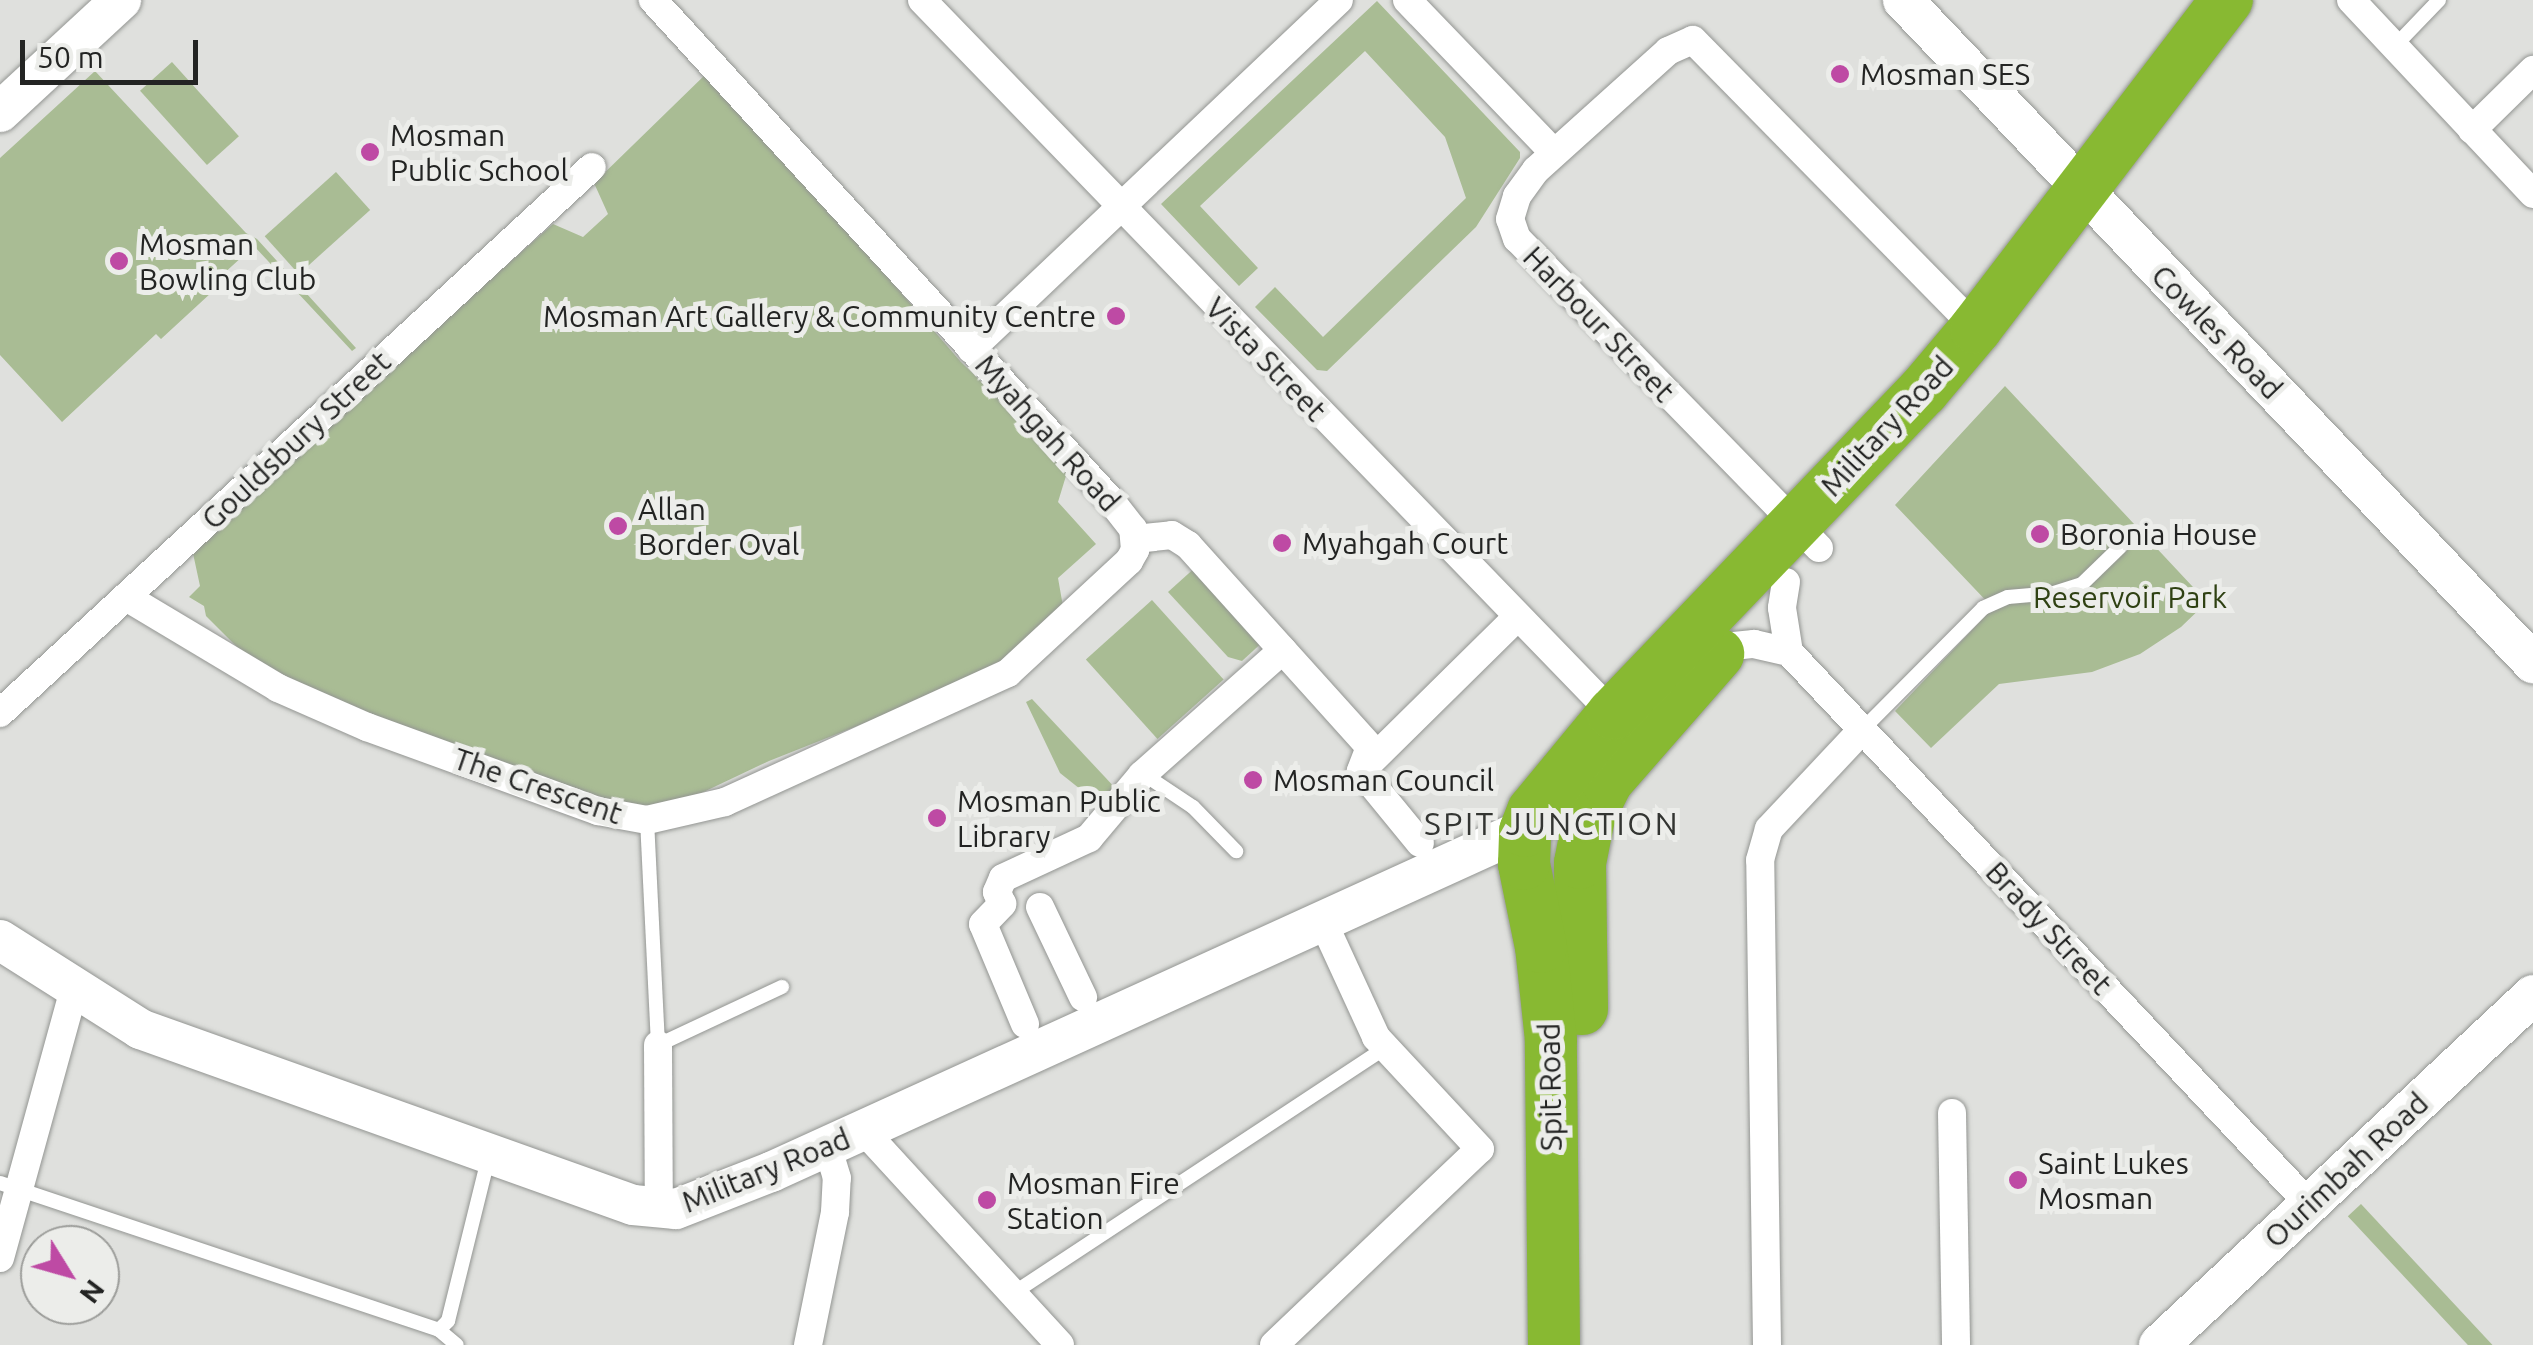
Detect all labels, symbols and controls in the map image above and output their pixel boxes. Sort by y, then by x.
scale bar [25,20,202,82]
text: 50 m [37,40,104,74]
place label: Mosman SES [1860,56,2030,92]
marker: Mosman SES [1829,63,1851,85]
place label: Mosman Public School [390,117,568,188]
marker: Mosman Public School [359,141,381,163]
place label: Mosman Bowling Club [139,226,316,296]
street label: Harbour Street [1516,239,1682,409]
marker: Mosman Bowling Club [108,250,130,272]
street label: Cowles Road [2144,257,2290,407]
street label: Vista Street [1198,290,1334,428]
place label: Mosman Art Gallery & Community Centre [543,298,1096,334]
marker: Mosman Art Gallery & Community Centre [1105,305,1127,327]
street label: Gouldsbury Street [194,343,398,537]
street label: Myahgah Road [968,347,1128,519]
street label: Military Road [1813,349,1961,503]
place label: Allan Border Oval [638,491,799,562]
marker: Allan Border Oval [607,515,629,537]
place label: Boronia House [2060,516,2257,552]
marker: Boronia House [2029,523,2051,545]
place label: Myahgah Court [1302,525,1508,561]
marker: Myahgah Court [1271,532,1293,554]
park label: Reservoir Park [2033,579,2227,615]
street label: The Crescent [449,740,627,832]
place label: Mosman Council [1273,762,1494,798]
marker: Mosman Council [1242,769,1264,791]
place label: Mosman Public Library [957,783,1161,854]
district label: SPIT JUNCTION [1424,804,1680,842]
marker: Mosman Public Library [926,807,948,829]
street label: Brady Street [1978,854,2120,1002]
street label: Spit Road [1531,1023,1569,1151]
street label: Ourimbah Road [2257,1085,2435,1255]
street label: Military Road [677,1120,855,1220]
place label: Saint Lukes Mosman [2038,1145,2189,1216]
place label: Mosman Fire Station [1007,1165,1180,1236]
marker: Saint Lukes Mosman [2007,1169,2029,1191]
marker: Mosman Fire Station [976,1189,998,1211]
north arrow [20,1225,120,1325]
text: N [74,1274,111,1310]

